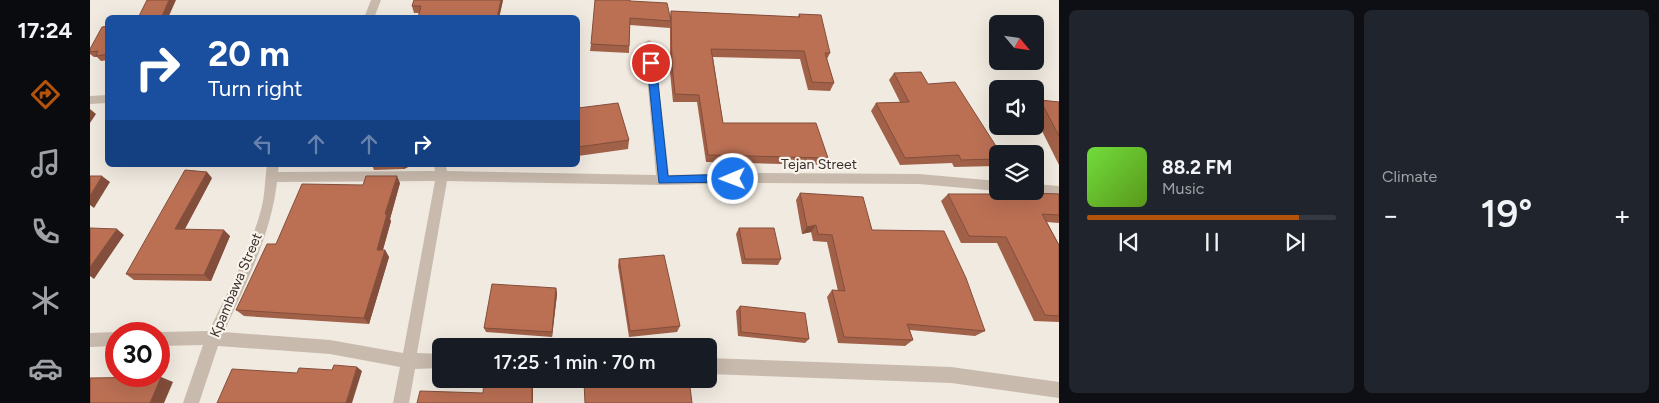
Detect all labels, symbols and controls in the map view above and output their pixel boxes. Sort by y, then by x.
north arrow [989,15,1044,70]
map controls [989,15,1044,200]
text: 17:24 [18,17,72,44]
text: 20 m [208,33,290,75]
icon: right [125,35,190,100]
pin [630,42,672,84]
icon: arrive [637,49,665,77]
text: Turn right [208,75,303,102]
icon: directions [28,77,63,112]
button: sound [989,80,1044,135]
icon: left [249,130,277,158]
icon: ahead [302,130,330,158]
icon: ahead [355,130,383,158]
icon: right [408,130,436,158]
button: layers [989,145,1044,200]
icon: music [28,146,63,181]
position arrow [706,152,758,204]
street label: Tejan Street [781,156,857,173]
text: 88.2 FM [1162,156,1232,179]
text: Climate [1382,167,1437,186]
text: Music [1162,179,1204,198]
text: 19° [1481,191,1532,237]
text: − [1382,198,1399,232]
text: + [1614,198,1631,232]
icon: phone [28,214,63,249]
icon: previous [1115,228,1143,256]
icon: pause [1198,228,1226,256]
icon: next [1281,228,1309,256]
street label: Kpambawa Street [206,230,266,340]
icon: climate [28,283,63,318]
speed limit sign: 30 [105,322,170,387]
icon: car [28,351,63,386]
text: 17:25 · 1 min · 70 m [494,351,655,374]

